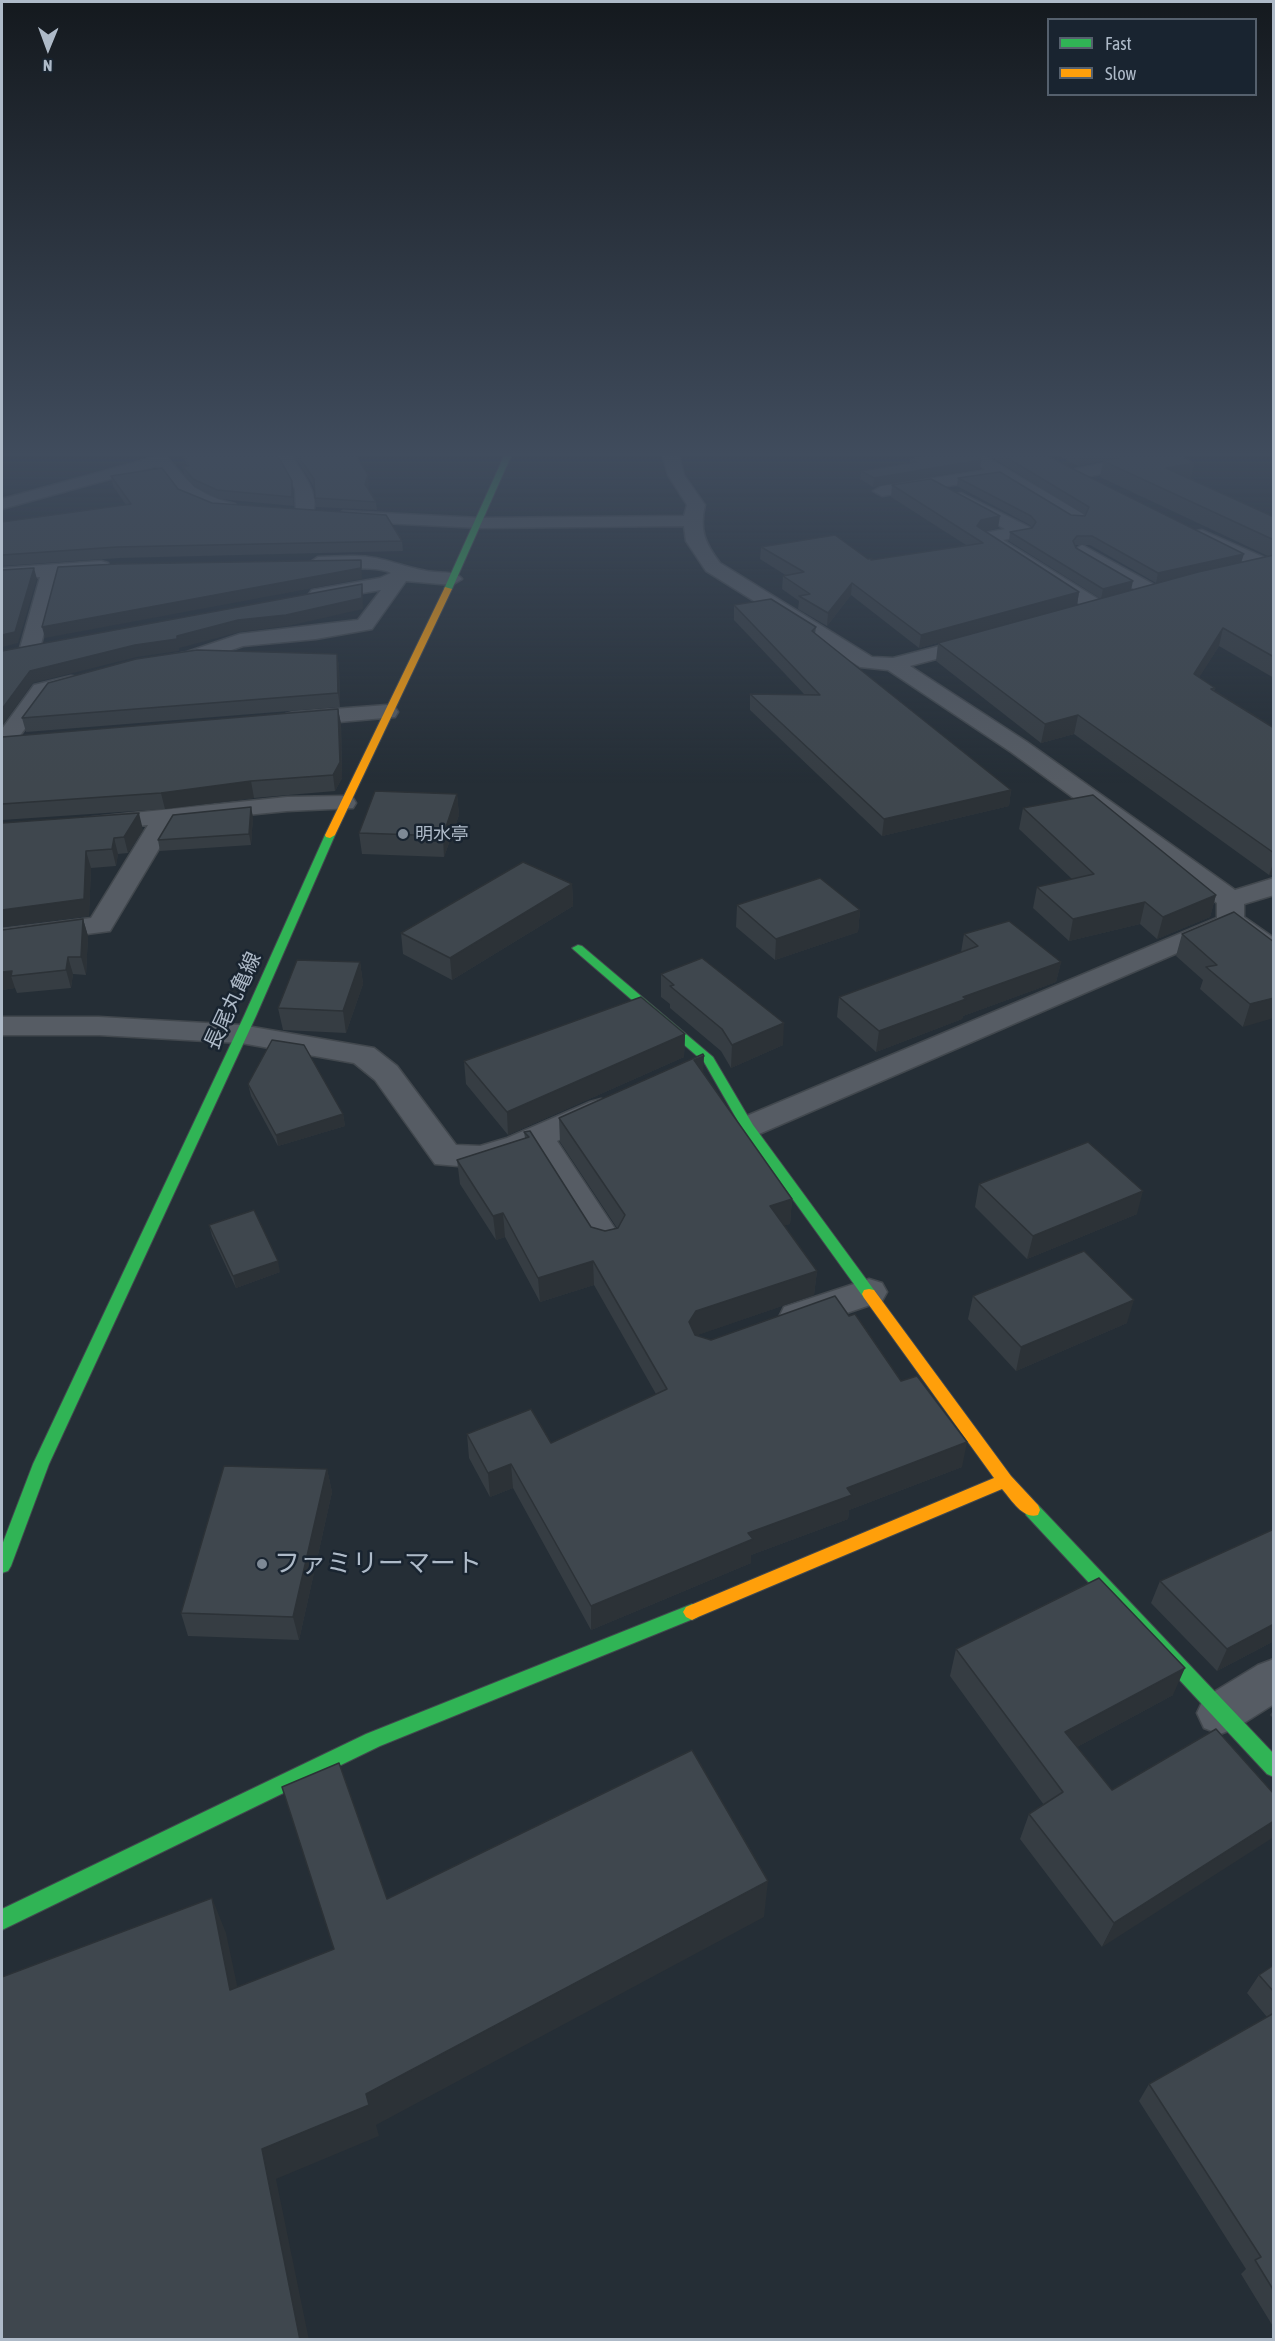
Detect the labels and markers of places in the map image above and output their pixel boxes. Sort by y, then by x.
place label: 明水亭 [415,823,469,845]
marker: 明水亭 [396,827,410,841]
place label: ファミリーマート [274,1548,482,1580]
marker: ファミリーマート [255,1557,269,1571]

